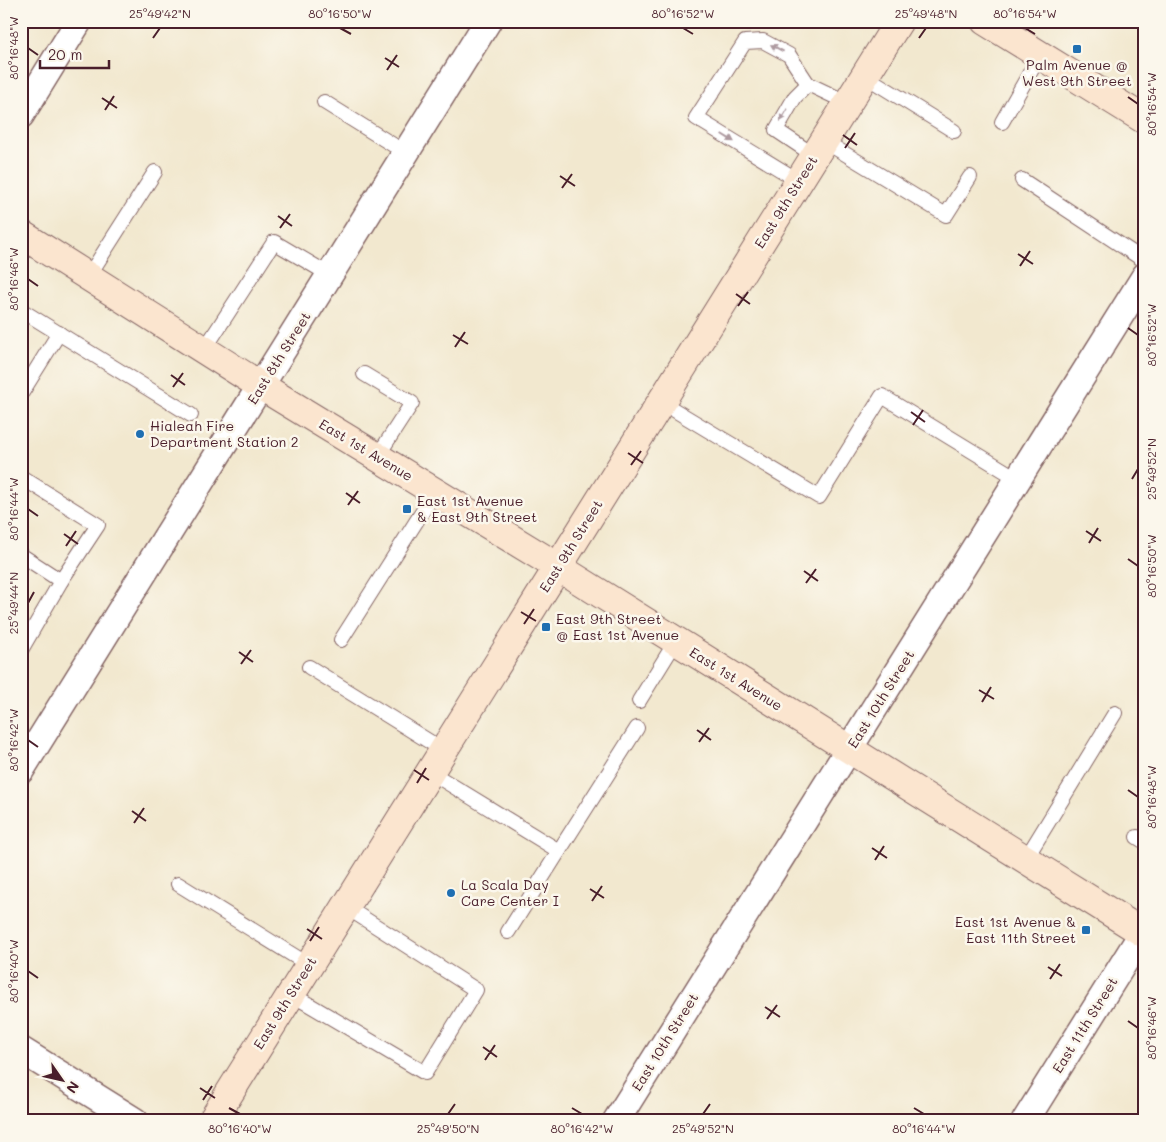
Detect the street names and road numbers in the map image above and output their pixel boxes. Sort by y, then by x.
street label: East 9th Street [750,152,822,252]
street label: East 8th Street [242,308,315,408]
street label: East 1st Avenue [316,414,417,485]
street label: East 9th Street [535,496,607,596]
street label: East 1st Avenue [686,642,786,715]
street label: East 10th Street [843,646,918,751]
street label: East 9th Street [249,953,321,1053]
street label: East 11th Street [1047,973,1122,1076]
street label: East 10th Street [627,989,702,1094]

